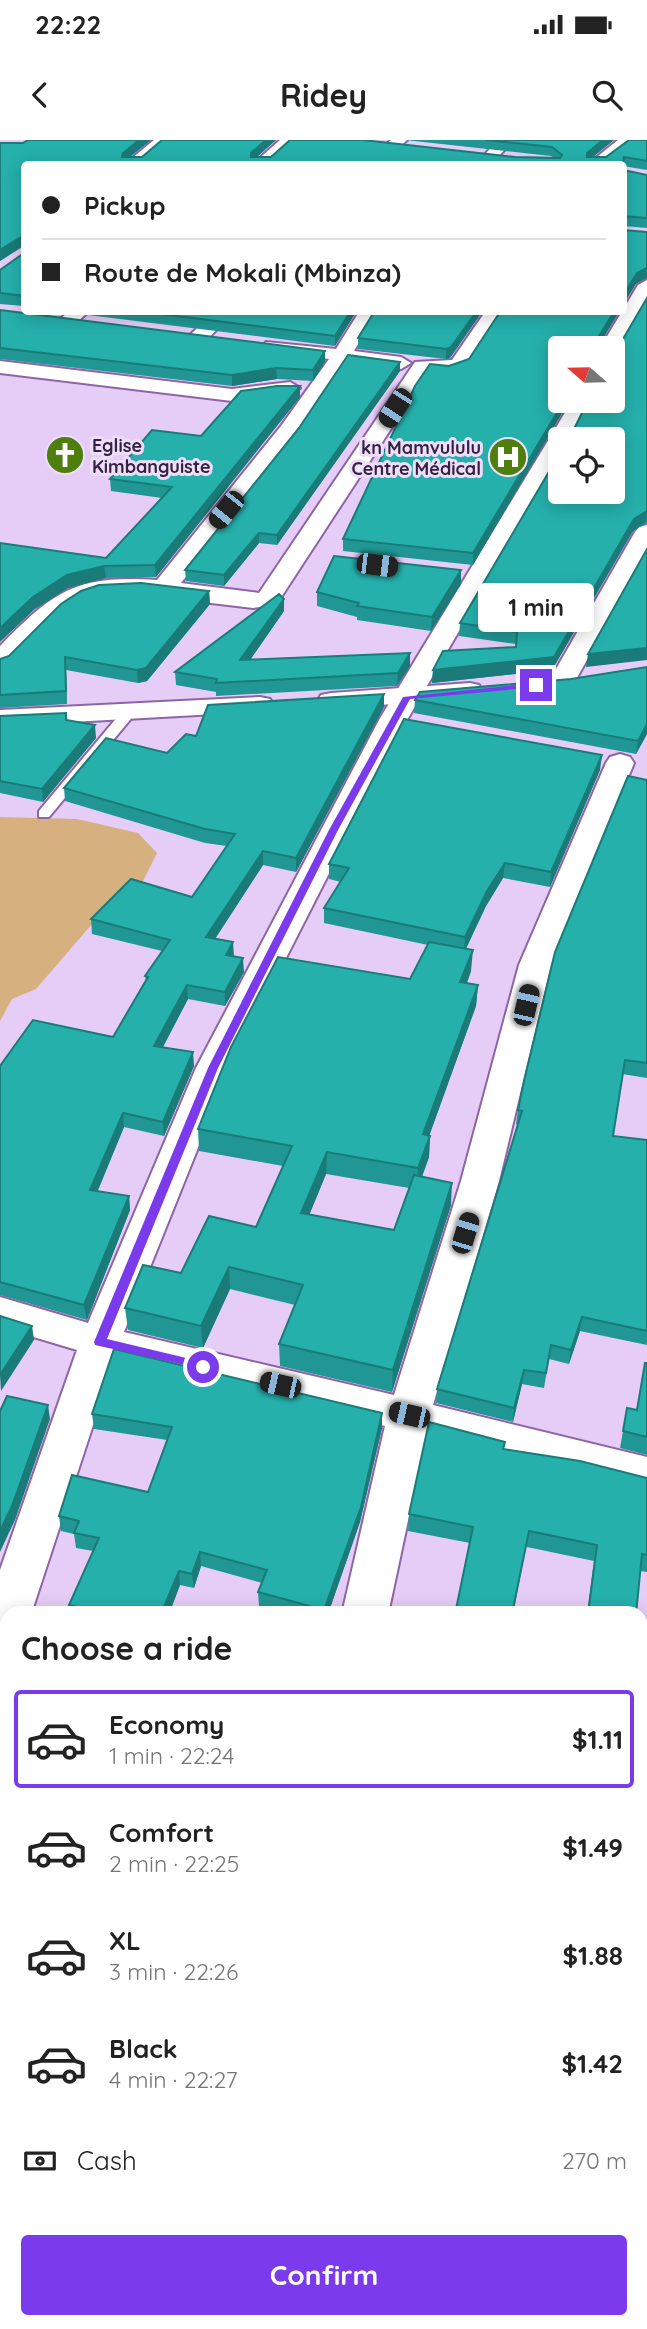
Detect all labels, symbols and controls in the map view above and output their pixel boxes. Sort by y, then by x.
text: 22:22 [35,8,101,41]
text: Ridey [280,75,367,115]
icon: back [21,76,59,114]
icon: search [588,76,626,114]
text: Pickup [84,189,166,222]
text: Route de Mokali (Mbinza) [84,256,401,289]
north arrow [548,336,625,413]
map controls [548,336,625,504]
car [375,385,416,431]
button: locate [548,427,625,504]
church icon: Eglise Kimbanguiste [44,434,86,476]
place label: Eglise Kimbanguiste [92,434,211,478]
place label: kn Mamvululu Centre Médical [351,436,481,480]
hospital icon: kn Mamvululu Centre Médical [487,436,529,478]
car [205,487,248,533]
car [355,552,400,578]
callout: 1 min [478,584,594,632]
text: 1 min [508,593,564,622]
route end [520,669,552,701]
car [512,982,541,1028]
car [449,1210,482,1256]
route start [187,1351,219,1383]
car [258,1370,303,1400]
car [387,1400,432,1430]
text: Choose a ride [21,1628,233,1668]
icon: car [25,1708,88,1771]
text: Economy [109,1708,224,1741]
text: $1.11 [572,1723,623,1756]
text: 1 min · 22:24 [109,1741,234,1770]
icon: car [25,1816,88,1879]
text: Comfort [109,1816,214,1849]
text: $1.49 [562,1831,623,1864]
text: 2 min · 22:25 [109,1849,239,1878]
icon: car [25,1924,88,1987]
text: XL [109,1924,141,1957]
text: $1.88 [562,1939,623,1972]
text: 3 min · 22:26 [109,1957,238,1986]
icon: car [25,2032,88,2095]
text: Black [109,2032,178,2065]
text: $1.42 [562,2047,623,2080]
text: 4 min · 22:27 [109,2065,238,2094]
icon: cash [21,2142,59,2180]
text: Cash [77,2144,137,2177]
text: 270 m [562,2146,627,2175]
button: Confirm [21,2235,627,2315]

